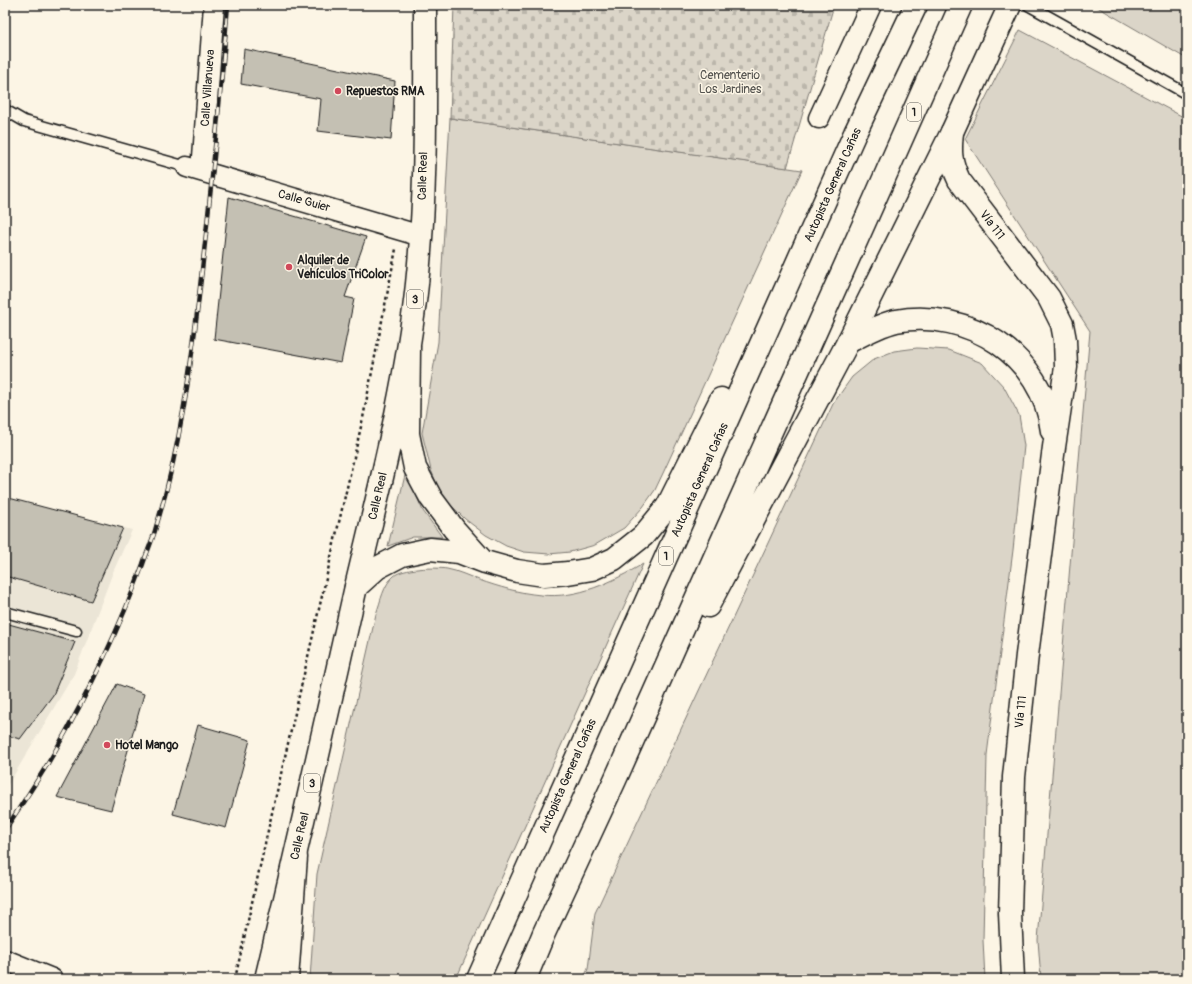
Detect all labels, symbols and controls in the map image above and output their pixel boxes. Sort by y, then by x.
street label: Calle Villanueva [198,49,218,127]
park label: Cementerio Los Jardines [699,68,762,97]
place label: Repuestos RMA [346,84,425,99]
marker: Repuestos RMA [333,86,343,96]
road number: 1 [907,103,921,121]
street label: Autopista General Cañas [801,125,865,244]
street label: Calle Real [415,151,431,201]
street label: Calle Guier [276,186,332,216]
street label: Vía 111 [976,207,1008,243]
place label: Alquiler de Vehículos TriColor [297,253,389,282]
marker: Alquiler de Vehículos TriColor [284,262,294,272]
road number: 3 [407,290,423,308]
street label: Autopista General Cañas [668,420,732,539]
street label: Calle Real [365,471,391,521]
road number: 1 [659,547,673,565]
street label: Vía 111 [1012,695,1030,729]
street label: Autopista General Cañas [536,716,600,835]
place label: Hotel Mango [115,738,179,753]
marker: Hotel Mango [102,740,112,750]
road number: 3 [304,774,320,792]
street label: Calle Real [287,811,313,861]

